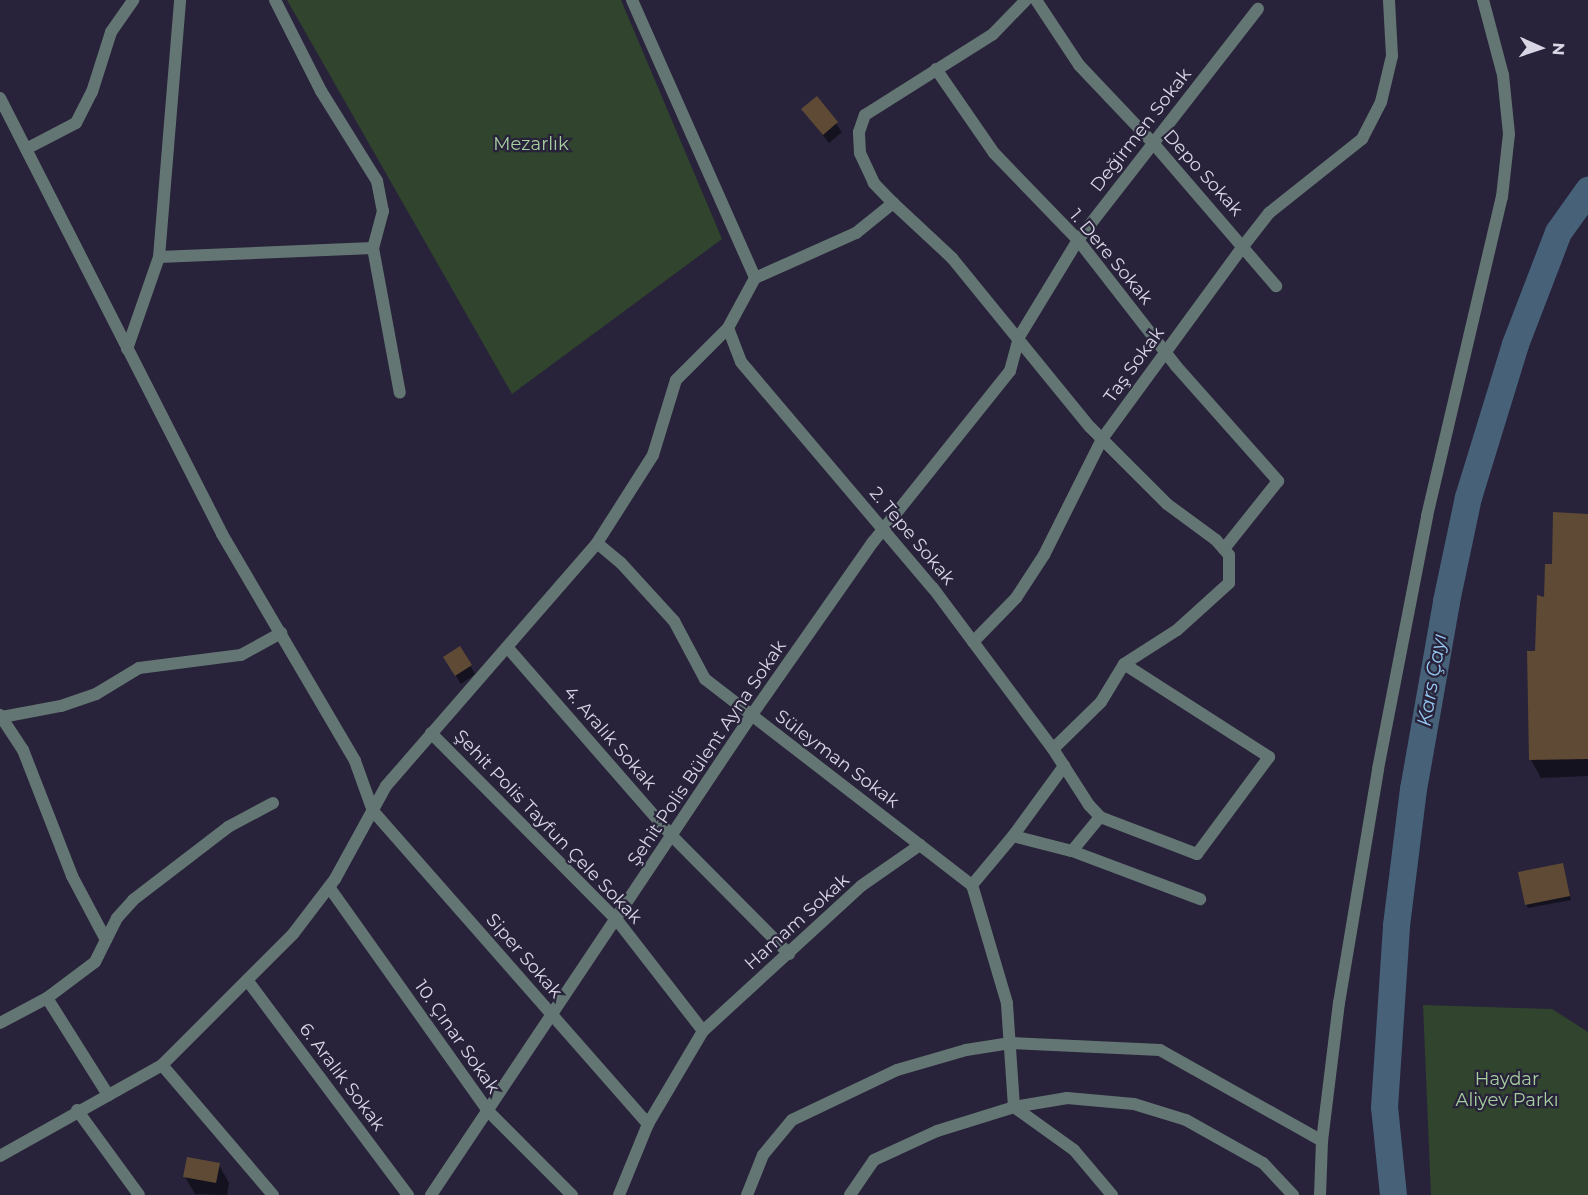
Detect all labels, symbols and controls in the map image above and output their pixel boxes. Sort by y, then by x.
north arrow [1510,18,1570,78]
text: N [1549,42,1568,56]
street label: Değirmen Sokak [1086,64,1196,196]
street label: Depo Sokak [1159,126,1247,220]
park label: Mezarlık [493,133,569,155]
street label: 1. Dere Sokak [1065,205,1157,309]
street label: Taş Sokak [1099,323,1169,407]
street label: 2. Tepe Sokak [865,483,959,589]
water label: Kars Çayı [1412,632,1452,728]
street label: Şehit Polis Bülent Ayna Sokak [623,636,791,870]
street label: 4. Aralık Sokak [559,682,661,794]
street label: Süleyman Sokak [771,705,903,813]
street label: Şehit Polis Tayfun Çele Sokak [450,726,646,928]
street label: Hamam Sokak [740,869,854,975]
street label: Siper Sokak [481,909,567,1003]
street label: 10. Çınar Sokak [410,976,504,1098]
street label: 6. Aralık Sokak [295,1019,389,1135]
park label: Haydar Aliyev Parkı [1456,1069,1558,1112]

